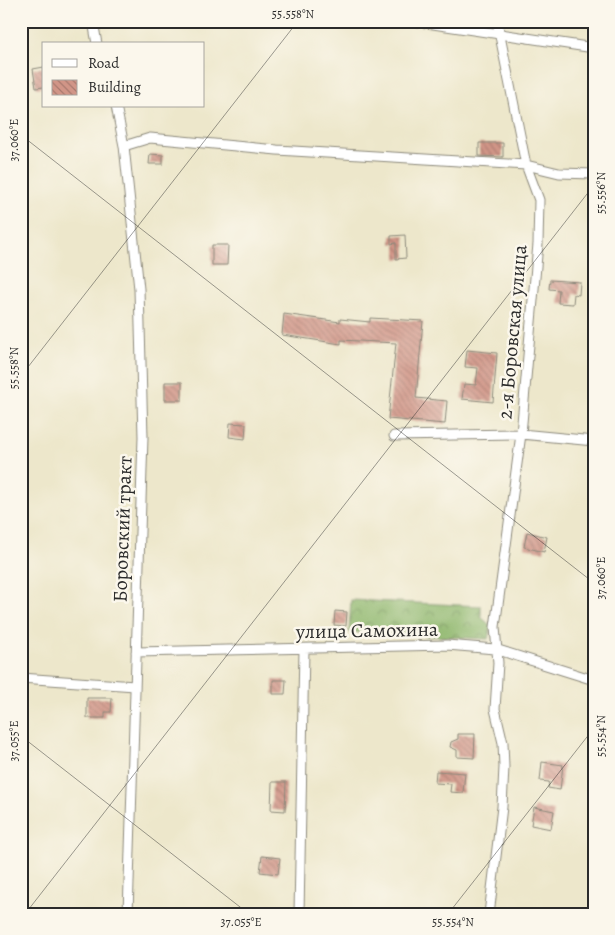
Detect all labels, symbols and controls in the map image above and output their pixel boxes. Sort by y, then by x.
text: 55.558°N [272,6,315,22]
legend [42,42,205,108]
text: Road [88,53,120,73]
text: Building [88,77,141,97]
text: 37.060°E [6,119,22,161]
text: 55.556°N [593,172,609,214]
street label: 2-я Боровская улица [491,243,534,420]
text: 55.558°N [6,346,22,389]
street label: Боровский тракт [106,455,139,603]
text: 37.060°E [593,557,609,599]
street label: улица Самохина [295,616,439,645]
text: 55.554°N [593,715,609,757]
text: 37.055°E [6,720,22,762]
text: 37.055°E [220,914,262,930]
text: 55.554°N [432,914,474,930]

